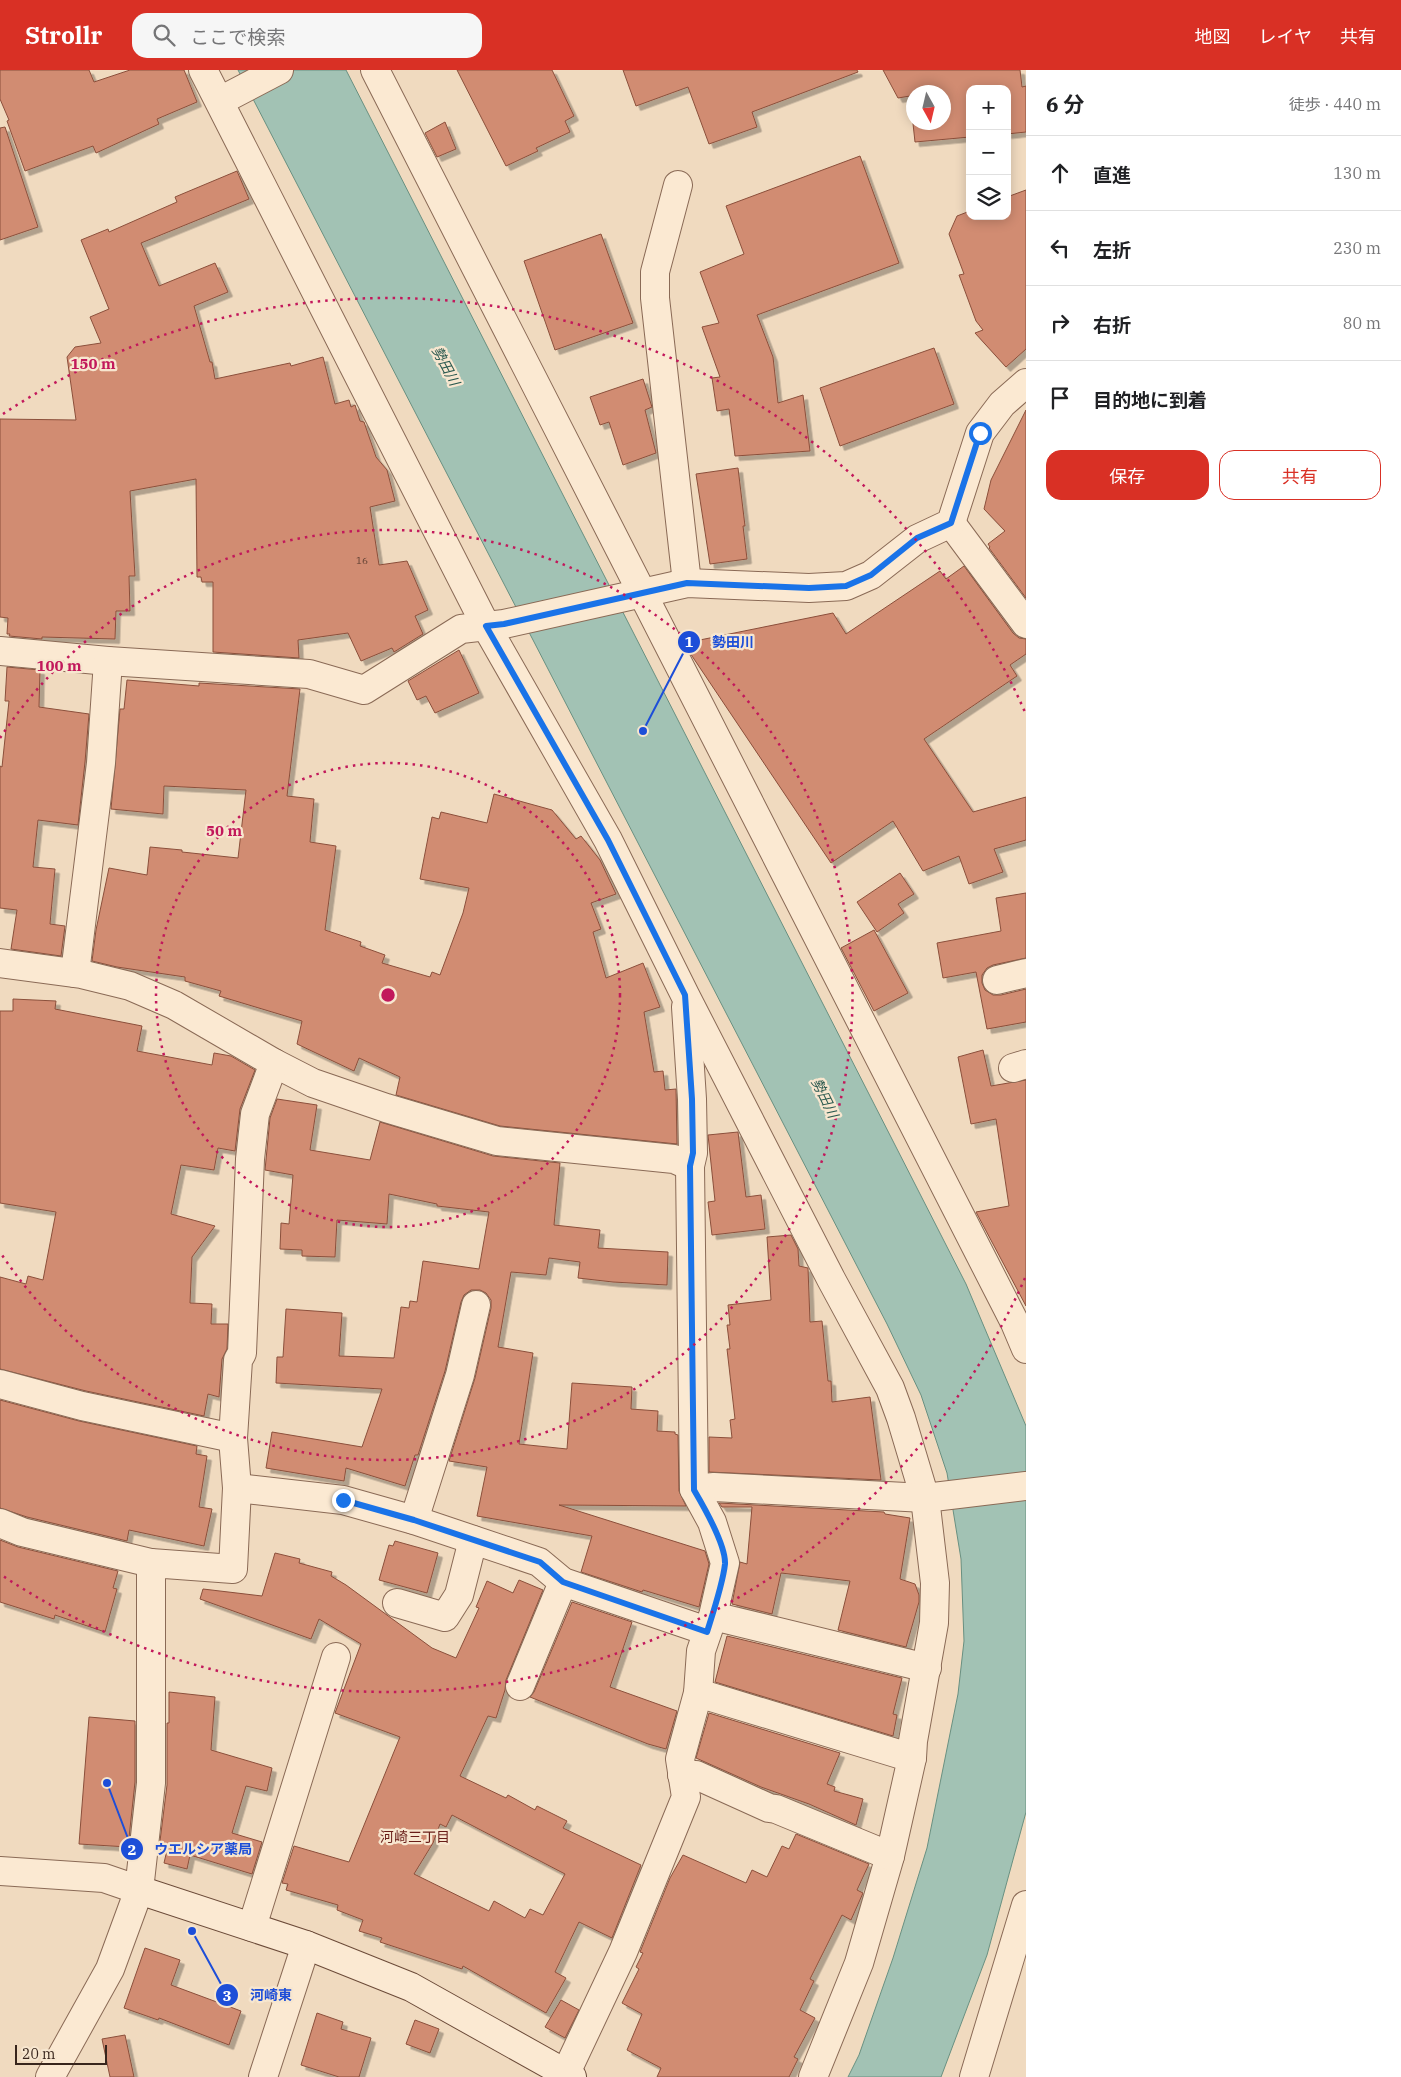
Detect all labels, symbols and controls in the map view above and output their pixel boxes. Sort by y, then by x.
search box [132,13,482,58]
text: Strollr [25,19,102,51]
icon: search [150,21,178,49]
text: ここで検索 [190,25,285,49]
text: 地図 [1195,25,1231,48]
text: レイヤ [1259,25,1312,48]
text: 共有 [1340,25,1376,48]
north arrow [906,85,951,130]
map controls [966,85,1011,220]
button: + [966,85,1011,130]
text: 6 分 [1046,90,1084,118]
text: 徒歩 · 440 m [1289,94,1381,114]
button: − [966,130,1011,175]
icon: ahead [1046,159,1074,187]
text: 直進 [1093,163,1131,187]
text: 130 m [1333,163,1381,183]
button: layers [966,175,1011,220]
icon: left [1046,234,1074,262]
text: 左折 [1093,238,1131,262]
text: 230 m [1333,238,1381,258]
icon: right [1046,309,1074,337]
text: 右折 [1093,313,1131,337]
text: 80 m [1343,313,1381,333]
water label: 勢田川 [428,343,465,391]
text: 150 m [70,354,116,373]
icon: arrive [1046,384,1074,412]
text: 目的地に到着 [1093,388,1207,412]
route start [969,422,992,445]
button: 保存 [1046,450,1209,500]
button: 共有 [1219,450,1381,500]
house number: 16 [356,554,368,567]
callout: 勢田川 [677,627,764,656]
text: 1 [684,632,694,651]
text: 勢田川 [712,633,754,651]
text: 100 m [36,656,82,675]
text: 50 m [206,821,242,840]
centre of rings [379,986,397,1004]
water label: 勢田川 [808,1075,843,1123]
route end [332,1489,355,1512]
district label: 河崎三丁目 [380,1828,450,1846]
callout: ウエルシア薬局 [119,1835,262,1864]
text: 2 [127,1840,137,1859]
text: ウエルシア薬局 [154,1840,252,1858]
callout: 河崎東 [215,1981,302,2010]
text: 3 [222,1986,232,2005]
text: 河崎東 [250,1986,292,2004]
scale bar [15,2042,108,2065]
text: 20 m [22,2045,55,2063]

